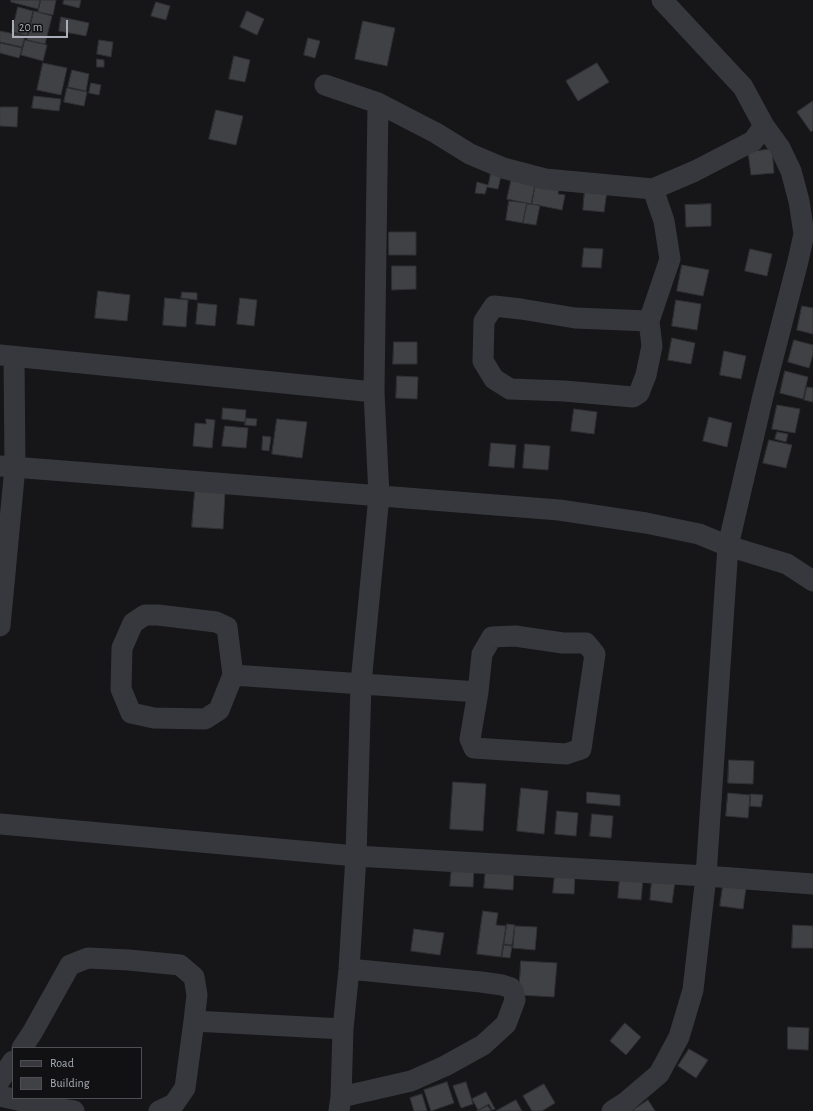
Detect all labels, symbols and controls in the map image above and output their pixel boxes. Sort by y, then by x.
scale bar [14,12,70,38]
text: 20 m [19,21,42,33]
legend [12,1047,142,1099]
text: Road [50,1057,74,1069]
text: Building [50,1077,90,1089]

